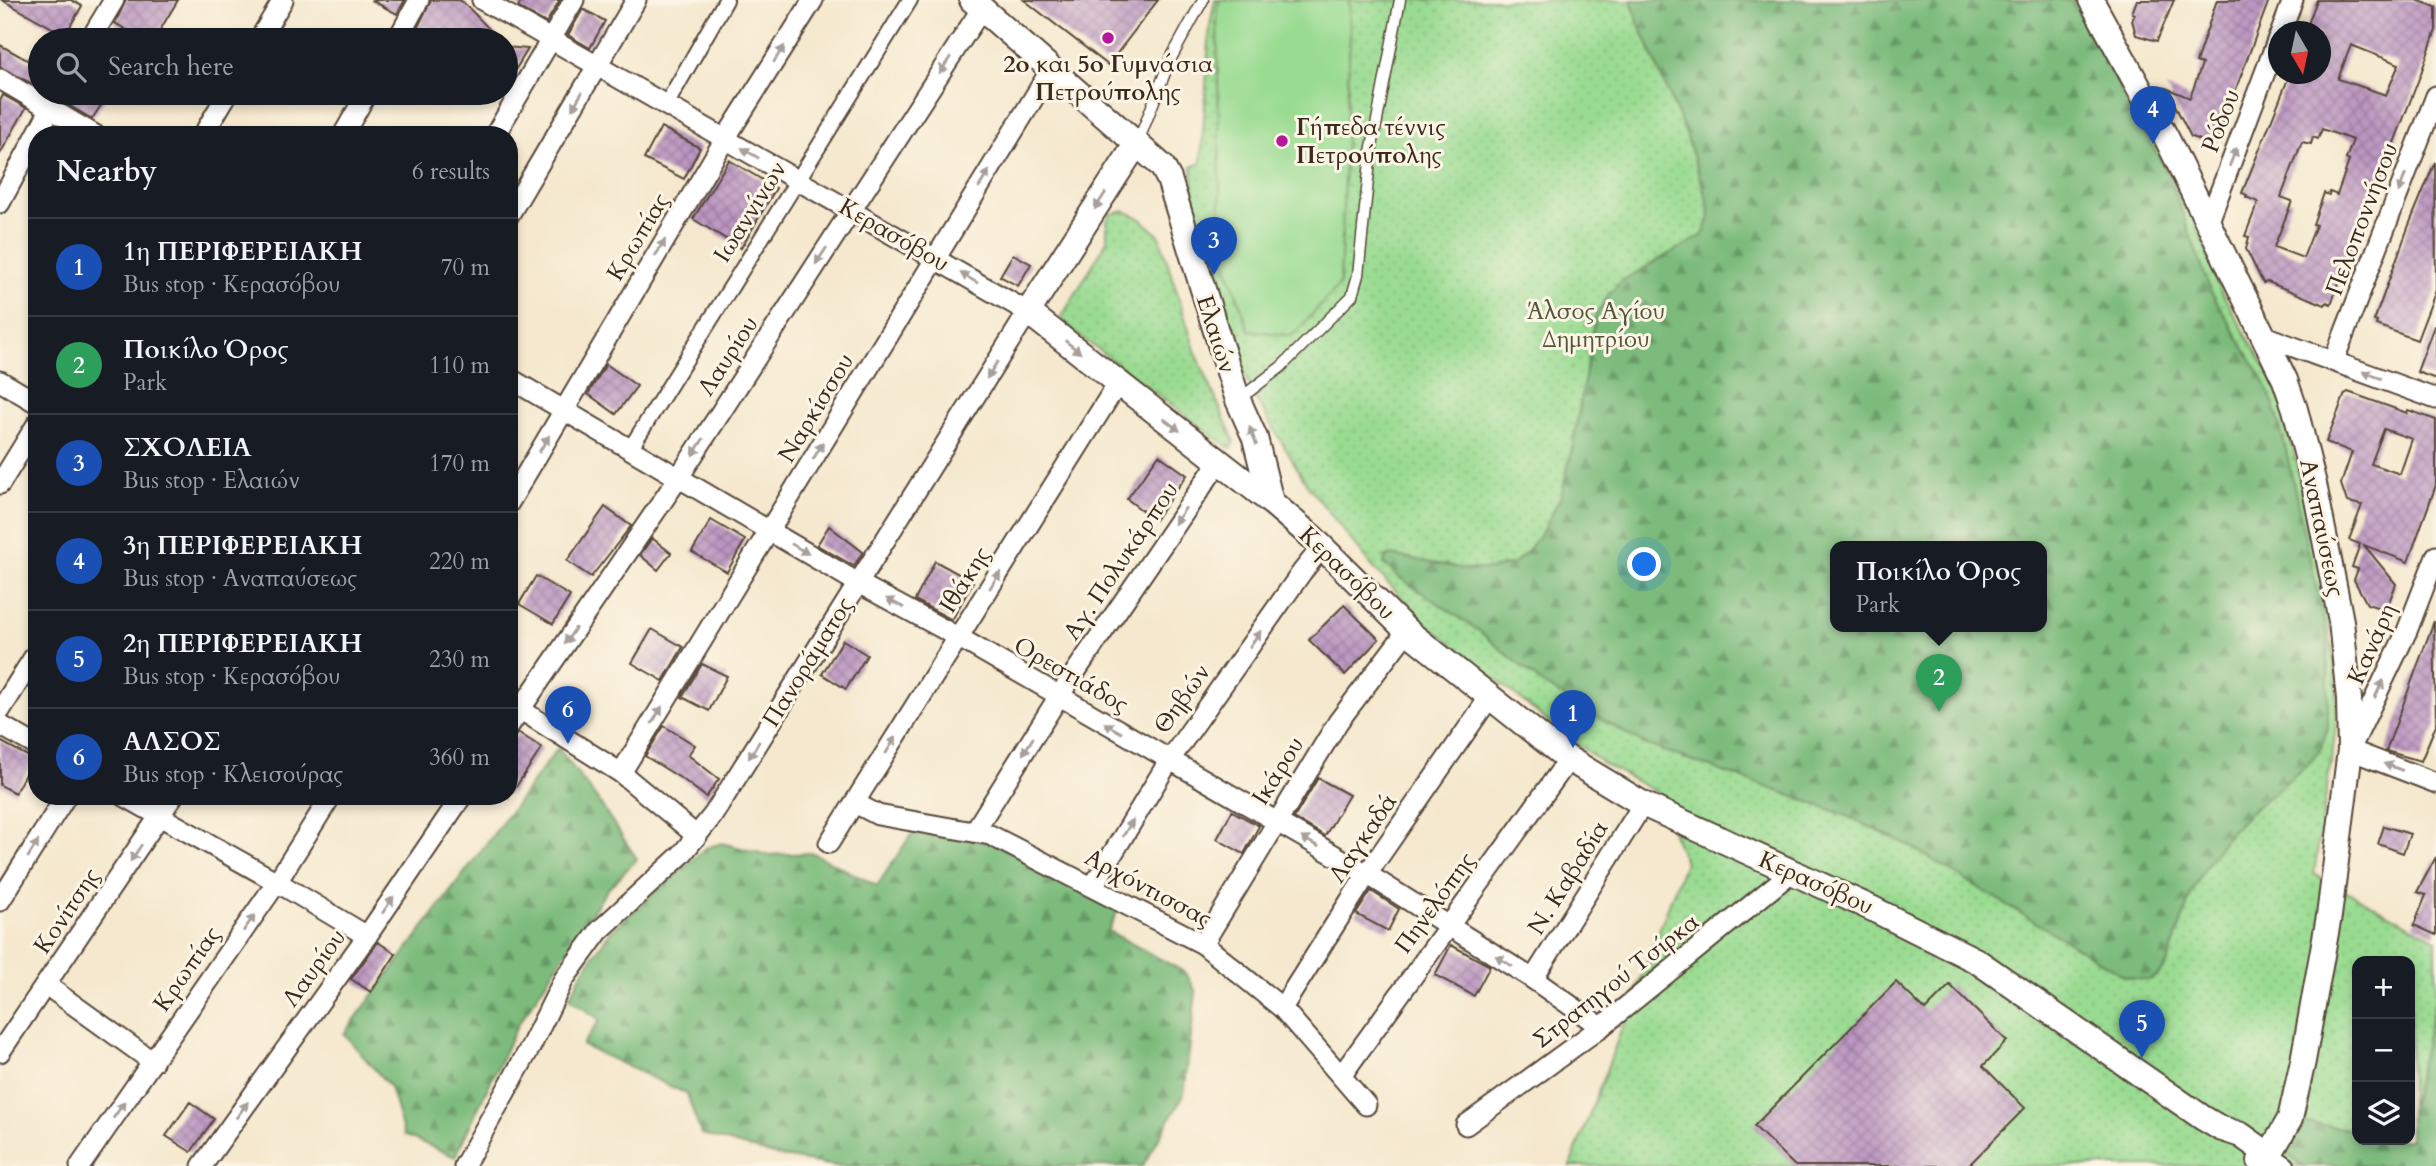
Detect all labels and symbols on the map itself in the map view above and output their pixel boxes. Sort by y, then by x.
north arrow [2268,21,2331,84]
marker: 2ο και 5ο Γυμνάσια Πετρούπολης [1100,30,1116,46]
one-way arrow [772,45,785,64]
place label: 2ο και 5ο Γυμνάσια Πετρούπολης [1003,48,1213,109]
one-way arrow [939,56,952,75]
street label: Ρόδου [2194,85,2248,157]
pin: 4 [2130,86,2176,144]
one-way arrow [571,92,583,111]
place label: Γήπεδα τέννις Πετρούπολης [1296,111,1445,172]
marker: Γήπεδα τέννις Πετρούπολης [1274,133,1290,149]
street label: Πελοποννήσου [2318,138,2406,300]
one-way arrow [2228,146,2239,167]
one-way arrow [740,147,760,159]
street label: Ιωαννίνων [706,155,794,269]
one-way arrow [977,170,990,189]
one-way arrow [2397,172,2408,193]
street label: Κρωπίας [599,187,677,287]
street label: Κερασόβου [833,190,955,280]
one-way arrow [1094,191,1107,210]
pin: 3 [1191,217,1237,275]
one-way arrow [654,239,666,258]
one-way arrow [815,247,828,266]
one-way arrow [959,272,978,284]
street label: Ελαιών [1188,291,1244,377]
park label: Άλσος Αγίου Δημητρίου [1527,295,1665,356]
street label: Λαυρίου [690,310,766,402]
one-way arrow [1064,340,1082,354]
street label: Ναρκίσσου [770,347,862,469]
one-way arrow [985,360,998,379]
one-way arrow [2362,369,2383,380]
one-way arrow [1163,417,1181,431]
one-way arrow [1247,425,1258,446]
one-way arrow [538,434,550,454]
one-way arrow [691,438,704,457]
one-way arrow [811,442,824,461]
street label: Αναπαύσεως [2291,456,2353,600]
street label: Αγ. Πολυκάρπου [1056,475,1186,647]
one-way arrow [1174,506,1187,526]
street label: Κερασόβου [1292,519,1402,627]
street label: Ιθάκης [932,540,998,620]
one-way arrow [791,543,810,555]
your location [1627,547,1661,581]
one-way arrow [988,570,1001,589]
street label: Πανοράματος [755,591,861,733]
one-way arrow [885,597,904,609]
street label: Κανάρη [2340,598,2404,690]
one-way arrow [564,626,577,646]
street label: Ορεστιάδος [1008,629,1134,721]
one-way arrow [1248,630,1262,648]
pin: 2 [1916,654,1962,712]
street label: Θηβών [1146,658,1218,740]
one-way arrow [2373,679,2385,699]
pin: 6 [545,686,591,744]
pin: 1 [1550,690,1596,748]
one-way arrow [650,705,663,724]
one-way arrow [1104,722,1123,734]
street label: Ικάρου [1244,730,1312,812]
one-way arrow [885,735,898,754]
one-way arrow [1021,737,1034,756]
one-way arrow [748,740,761,759]
one-way arrow [2382,761,2403,772]
street label: Λαγκαδά [1321,786,1405,890]
street label: N. Καβαδία [1520,814,1616,941]
one-way arrow [1122,818,1134,837]
one-way arrow [1300,836,1320,848]
one-way arrow [26,839,39,858]
street label: Αρχόντισσας [1079,841,1217,935]
street label: Κερασόβου [1753,843,1879,923]
one-way arrow [129,844,143,862]
street label: Πηνελόπης [1387,846,1483,960]
street label: Κονίτσης [26,862,108,960]
one-way arrow [381,896,395,914]
street label: Στρατηγού Τσίρκα [1526,905,1706,1056]
one-way arrow [242,914,256,932]
street label: Κρωπίας [146,920,228,1018]
street label: Λαυρίου [274,922,354,1014]
one-way arrow [1494,954,1514,967]
pin: 5 [2119,1000,2165,1058]
one-way arrow [112,1101,126,1119]
one-way arrow [235,1101,249,1120]

